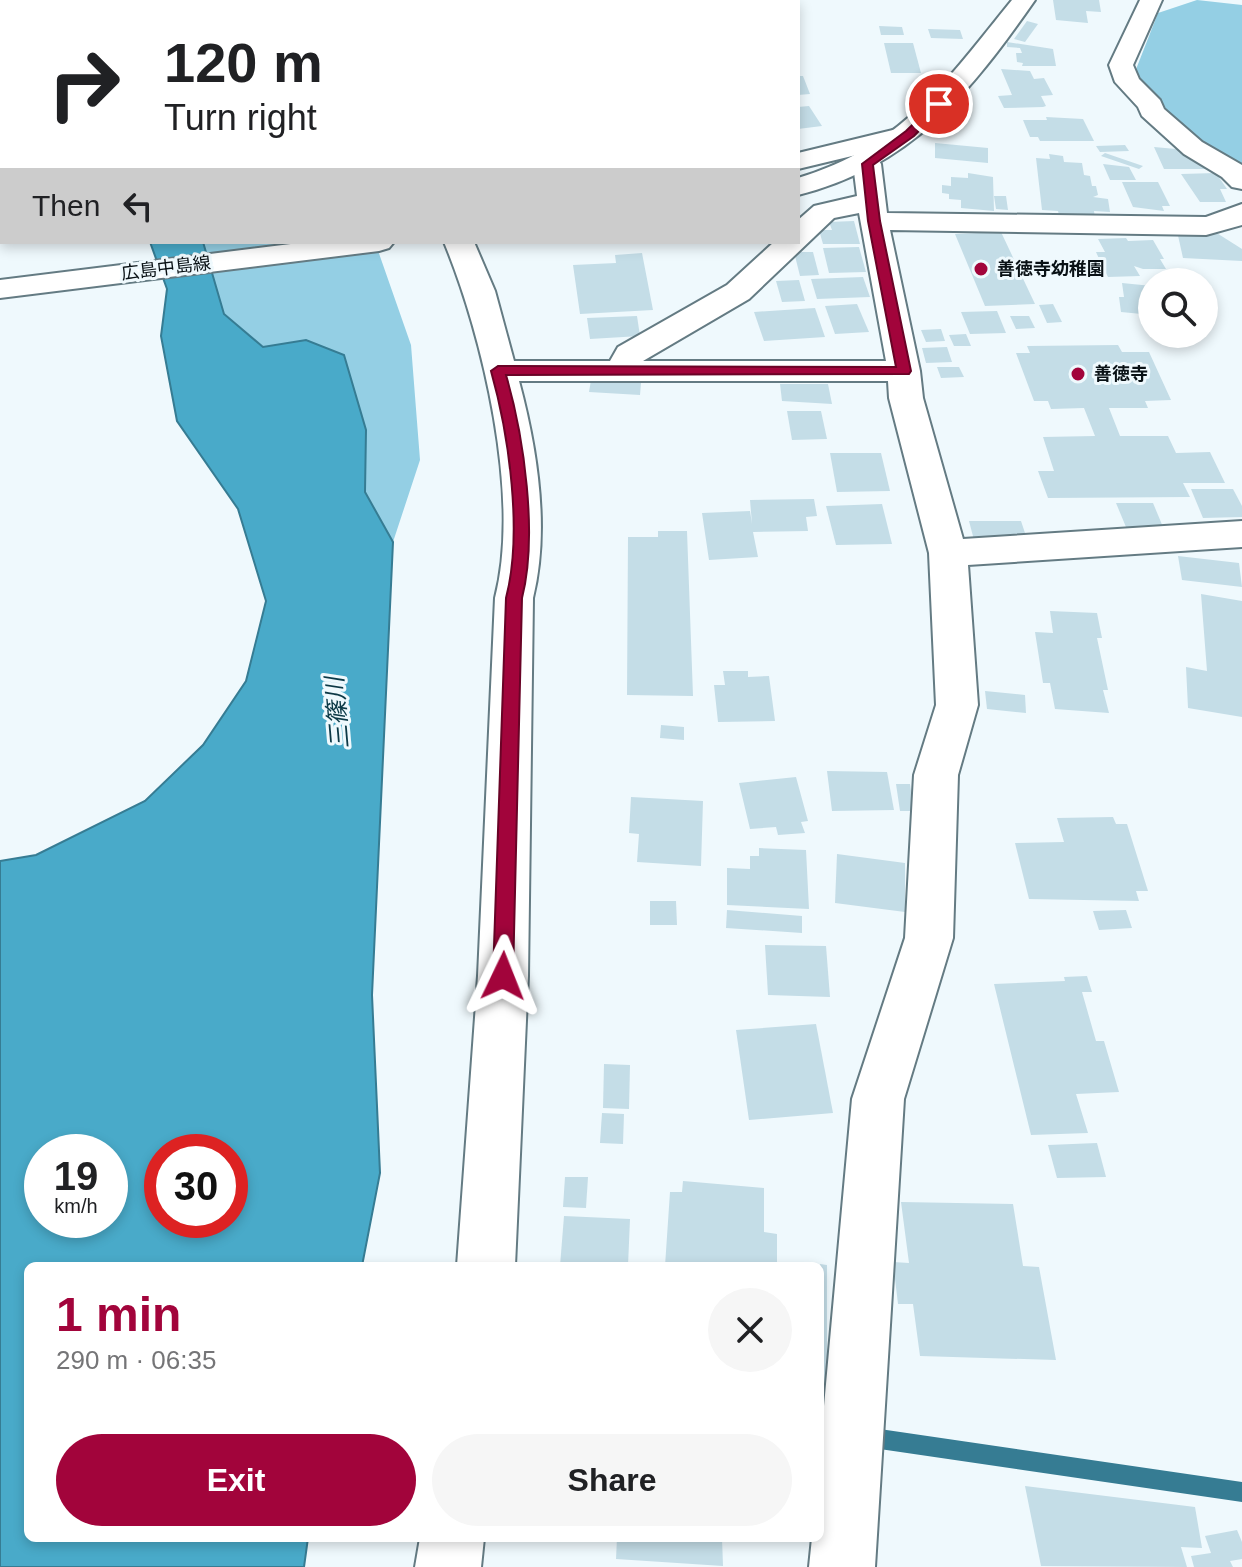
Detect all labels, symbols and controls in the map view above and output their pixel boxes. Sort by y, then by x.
text: 120 m [164,31,323,94]
icon: right [32,32,136,136]
pin [905,70,973,138]
icon: arrive [917,82,961,126]
text: Turn right [164,97,317,138]
icon: left [116,184,160,228]
text: Then [32,189,100,222]
street label: 広島中島線 [120,253,212,283]
place label: 善徳寺幼稚園 [997,259,1105,279]
marker: 善徳寺幼稚園 [972,260,990,278]
map controls [1138,268,1218,348]
button: search [1138,268,1218,348]
place label: 善徳寺 [1094,364,1148,384]
marker: 善徳寺 [1069,365,1087,383]
water label: 三篠川 [320,673,354,750]
position arrow [461,934,545,1018]
speed limit sign: 30 [144,1134,248,1238]
text: 19 [54,1154,98,1198]
text: km/h [54,1195,98,1217]
text: 1 min [56,1288,181,1341]
button: close [708,1288,792,1372]
text: 290 m · 06:35 [56,1345,216,1375]
button: Exit [56,1434,416,1526]
button: Share [432,1434,792,1526]

